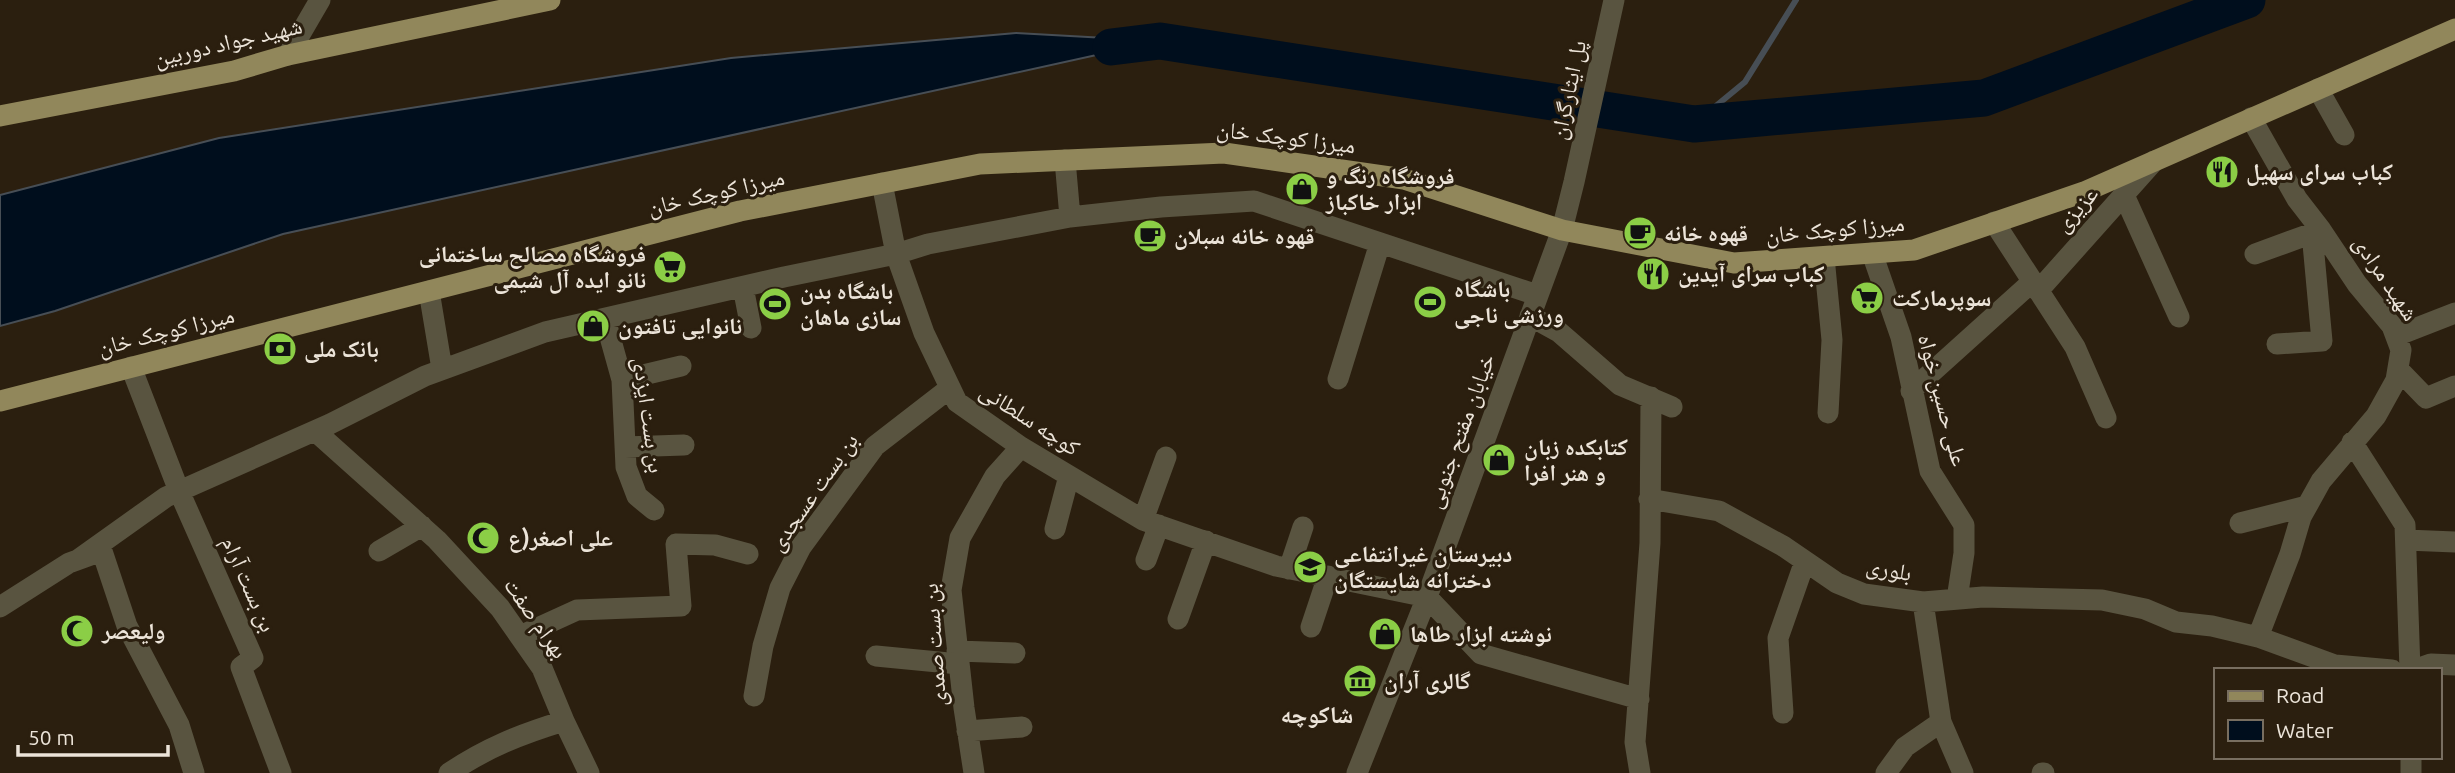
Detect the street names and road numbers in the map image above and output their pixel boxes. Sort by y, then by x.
street label: شهید جواد دوربین [151,12,305,73]
street label: پل ایثارگران [1545,38,1592,142]
street label: میرزا کوچک خان [1215,116,1357,159]
street label: میرزا کوچک خان [645,164,787,221]
street label: عزیزی [2049,181,2104,238]
street label: میرزا کوچک خان [1764,210,1906,249]
street label: شهید مرادی [2347,230,2424,326]
street label: میرزا کوچک خان [95,301,237,361]
street label: علی حسین خواه [1912,331,1973,469]
street label: خیابان مفتح جنوبی [1420,350,1502,512]
street label: بن بست ایزدی [627,355,670,475]
street label: کوچه سلطانی [975,377,1085,462]
street label: بن بست عسجدی [763,428,864,557]
street label: بن بست آرام [214,532,282,637]
street label: بلوری [1864,552,1914,587]
street label: بهرام صفت [496,573,573,665]
street label: بن بست صمدی [917,582,952,707]

